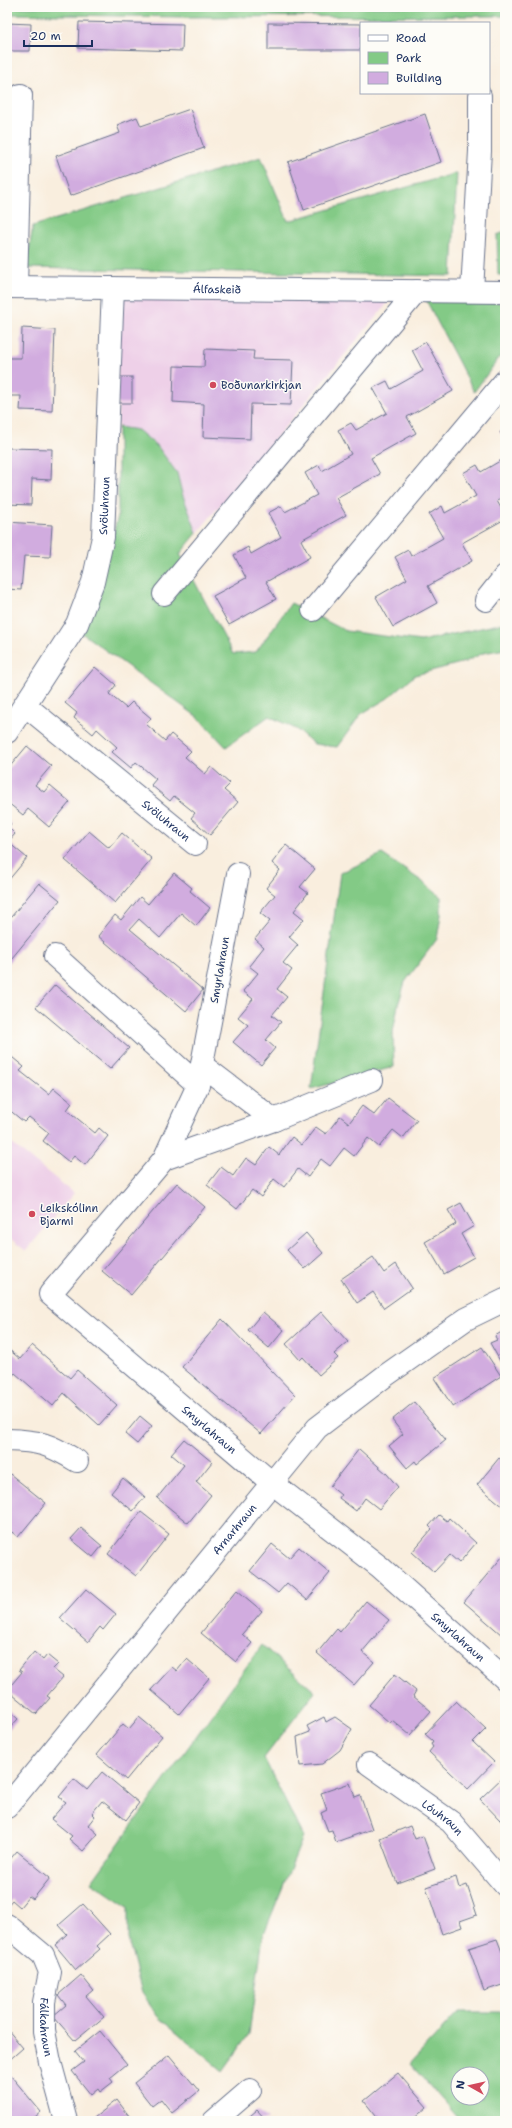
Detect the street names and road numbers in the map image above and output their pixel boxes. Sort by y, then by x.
street label: Álfaskeið [193,280,241,297]
street label: Svöluhraun [96,476,113,535]
street label: Svöluhraun [139,796,194,845]
street label: Smyrlahraun [207,935,233,1004]
street label: Smyrlahraun [179,1402,240,1457]
street label: Arnarhraun [209,1500,260,1558]
street label: Smyrlahraun [428,1609,488,1665]
street label: Lóuhraun [419,1796,467,1839]
street label: Fálkahraun [36,1996,56,2058]

